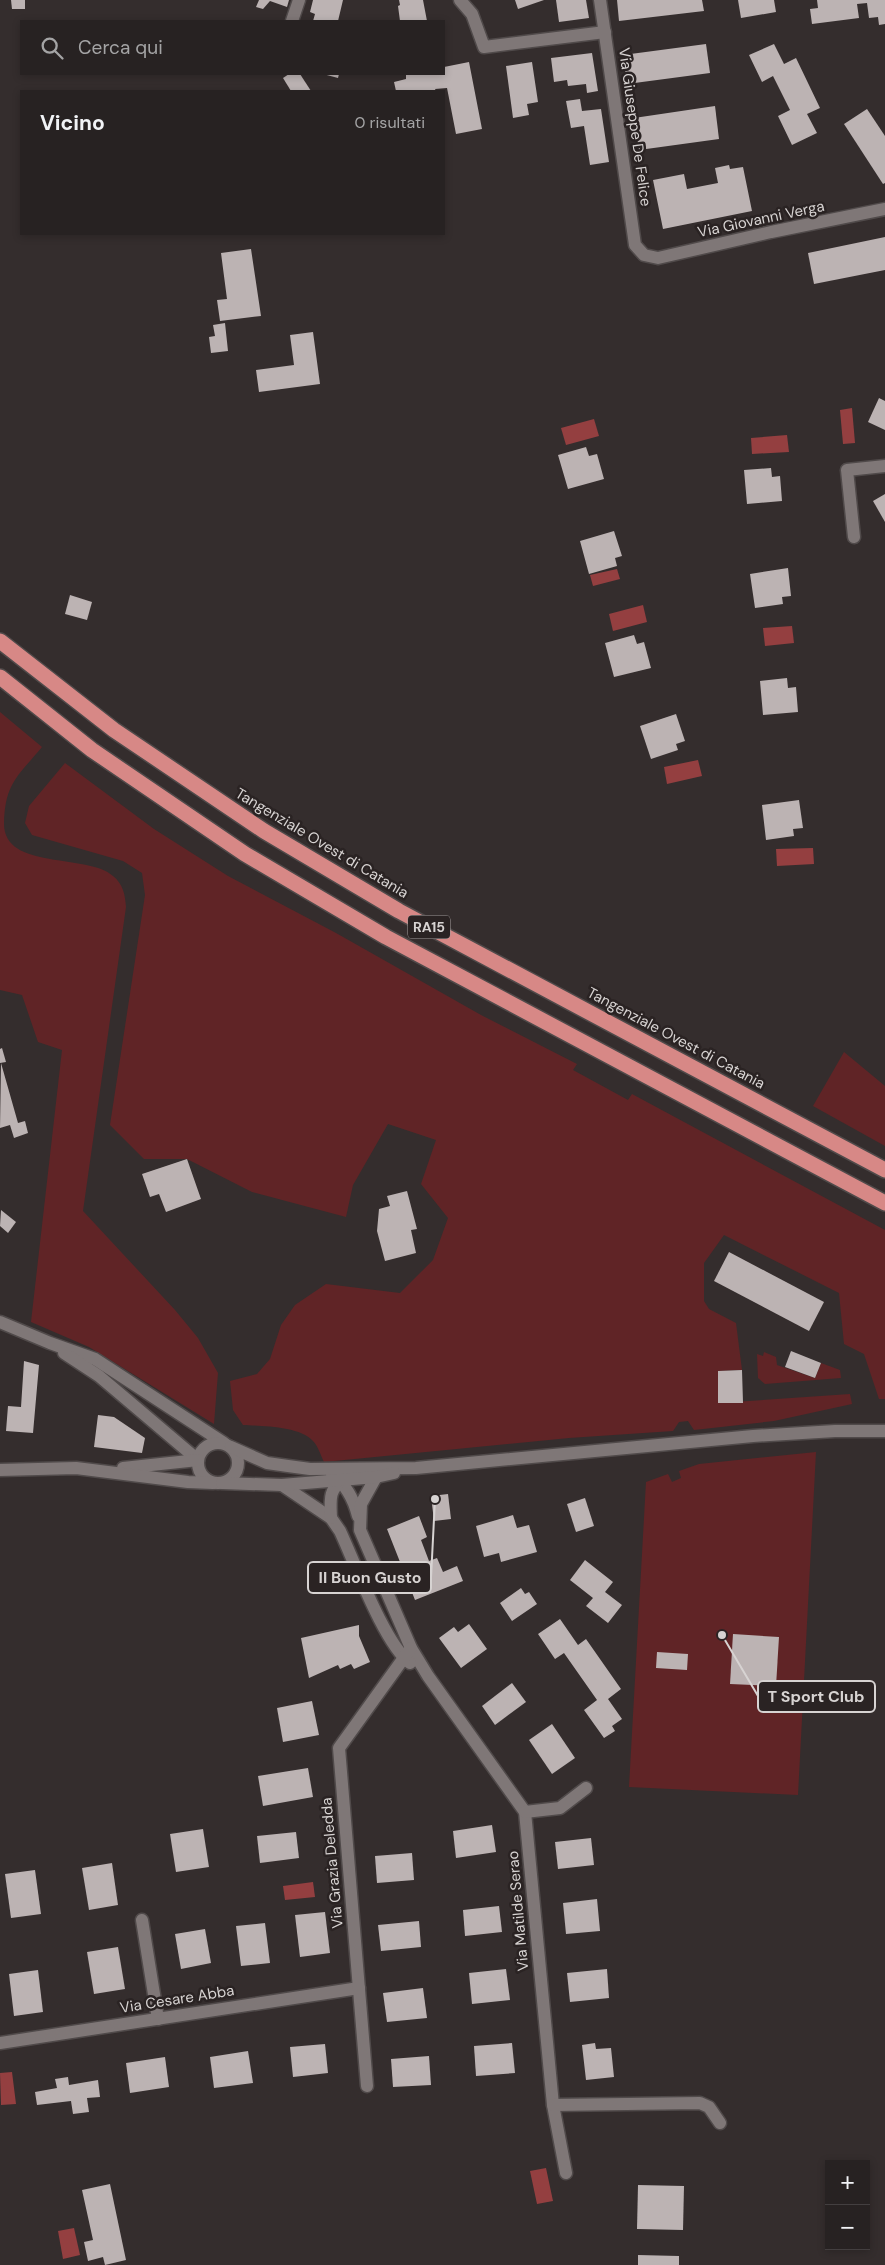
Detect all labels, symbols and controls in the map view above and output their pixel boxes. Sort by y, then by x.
search box [20,20,445,75]
icon: search [38,34,66,62]
text: Cerca qui [78,35,163,60]
street label: Via Giuseppe De Felice [614,46,656,208]
text: Vicino [40,109,105,137]
text: 0 risultati [354,112,425,133]
street label: Via Giovanni Verga [696,196,826,242]
street label: Tangenziale Ovest di Catania [232,783,412,903]
road number: RA15 [408,916,450,939]
street label: Tangenziale Ovest di Catania [584,983,768,1093]
callout: Il Buon Gusto [308,1562,431,1593]
text: Il Buon Gusto [319,1567,421,1588]
callout: T Sport Club [758,1681,875,1712]
text: T Sport Club [768,1686,864,1707]
street label: Via Grazia Deledda [316,1797,348,1929]
street label: Via Matilde Serao [503,1850,533,1972]
street label: Via Cesare Abba [118,1980,236,2018]
map controls [825,2160,870,2250]
button: + [825,2160,870,2205]
button: − [825,2205,870,2250]

